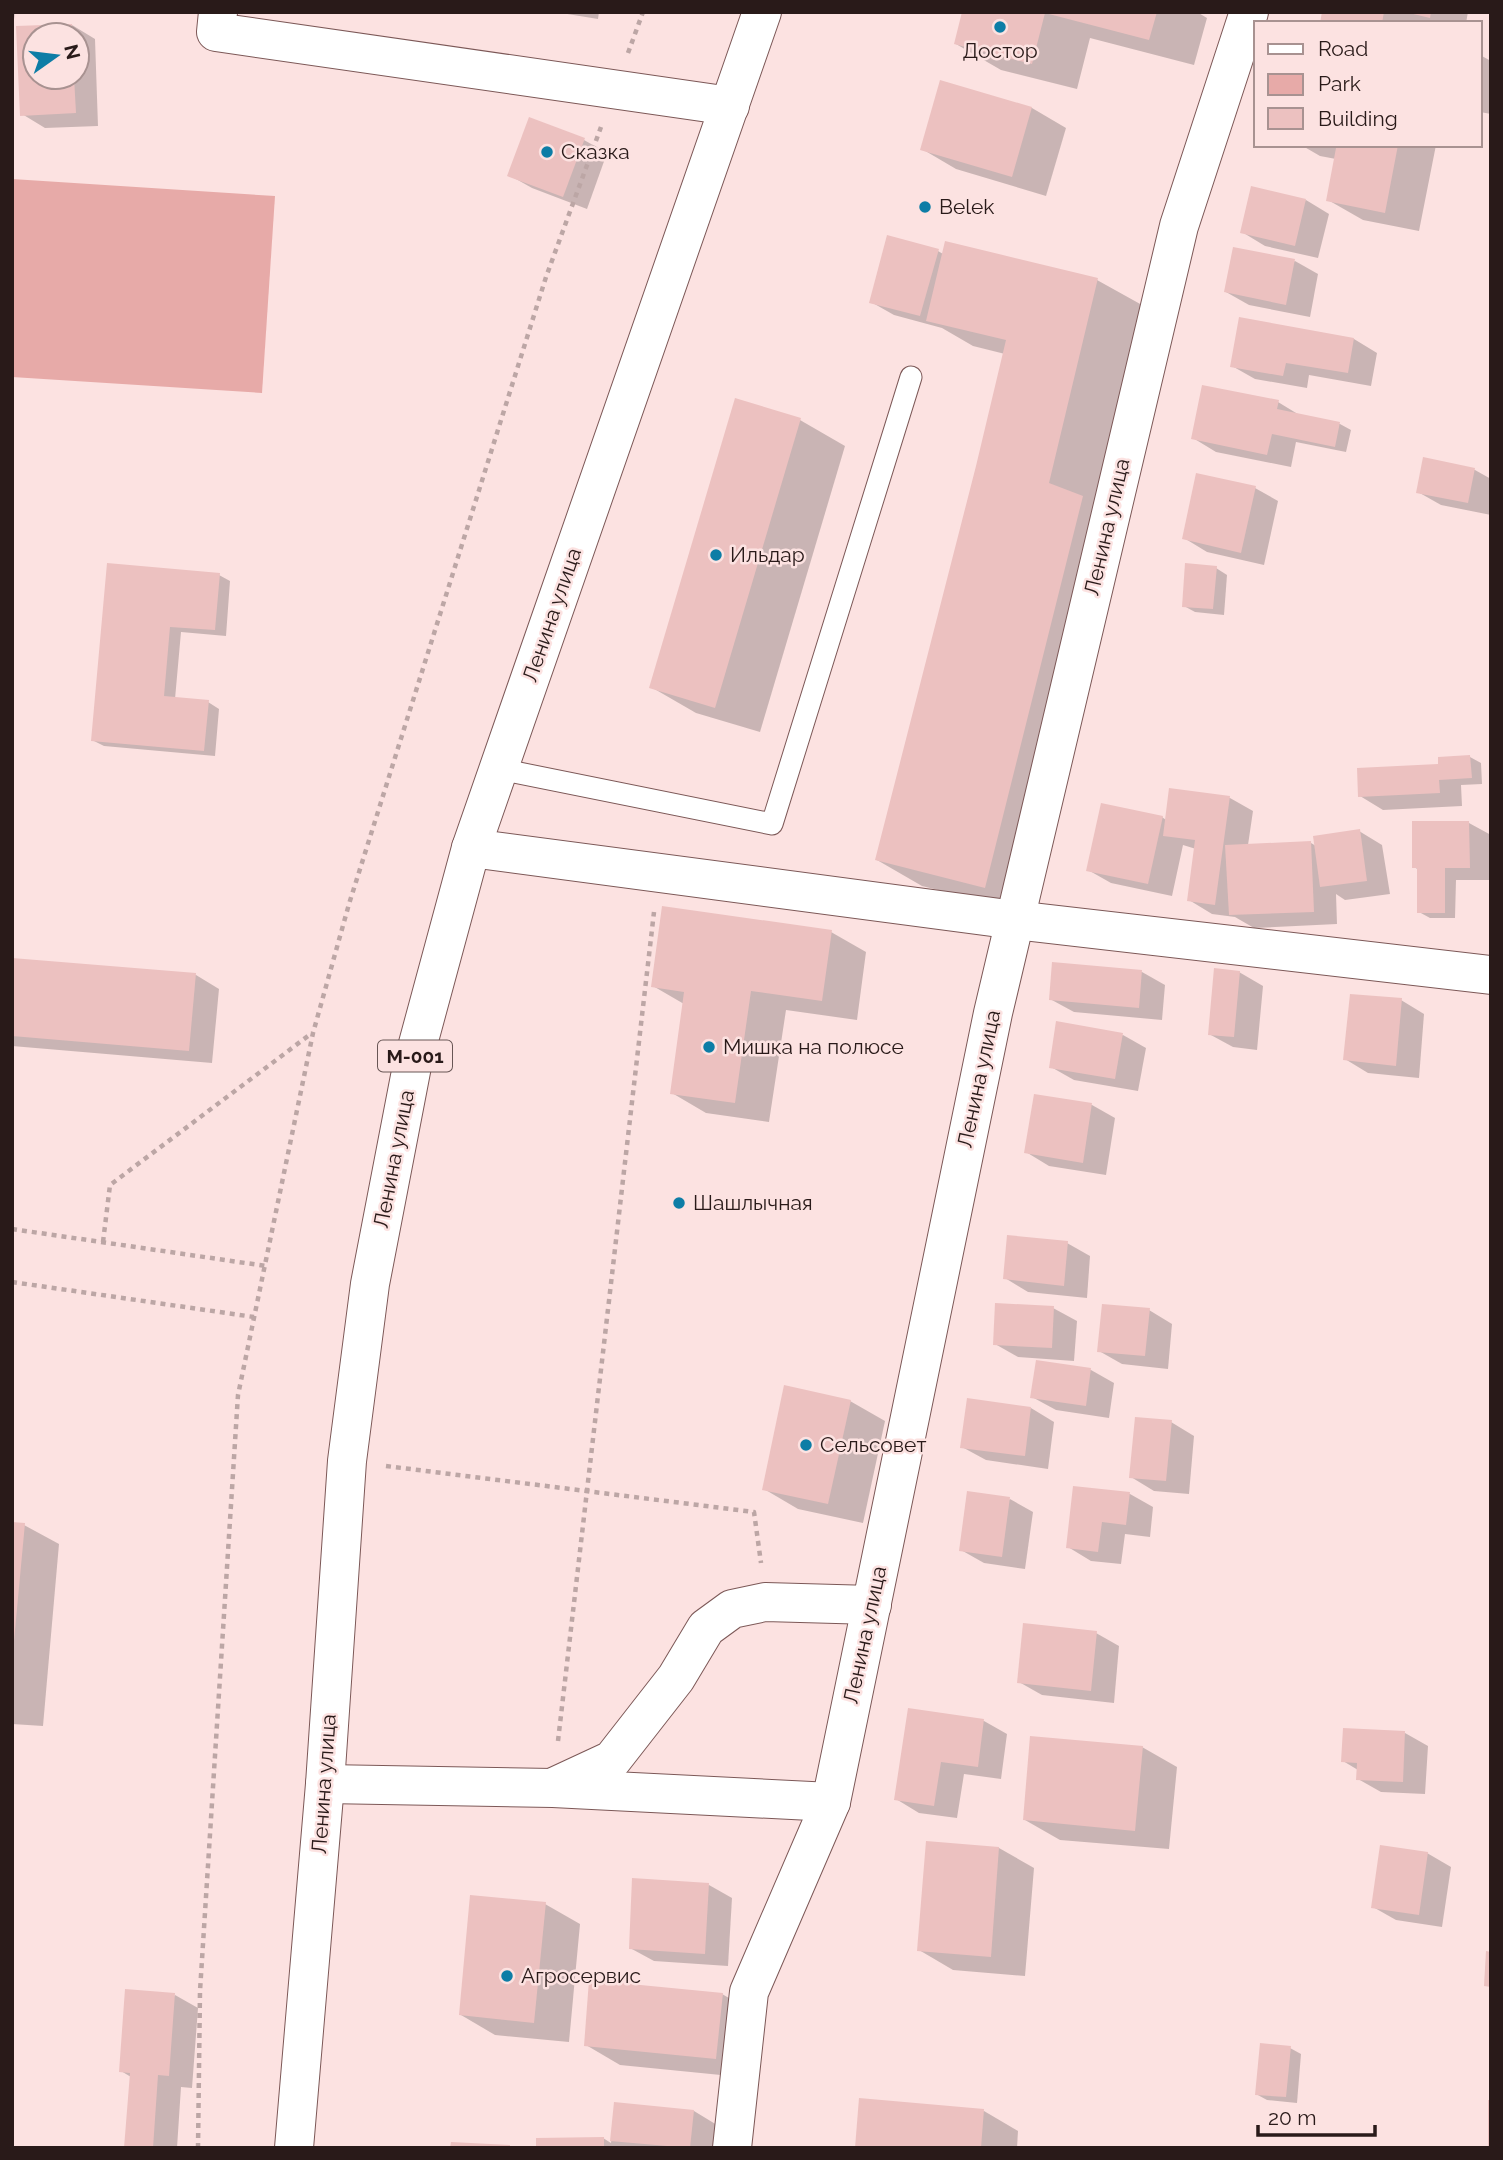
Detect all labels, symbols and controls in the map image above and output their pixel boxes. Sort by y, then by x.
marker: Достор [992,19,1008,35]
north arrow [21,21,91,91]
legend [1254,21,1482,147]
text: Road [1318,36,1368,61]
place label: Достор [962,38,1038,63]
text: N [60,42,85,62]
text: Park [1318,71,1361,96]
text: Building [1318,106,1398,131]
place label: Сказка [561,139,630,164]
marker: Сказка [539,144,555,160]
place label: Belek [939,194,994,219]
marker: Belek [917,199,933,215]
street label: Ленина улица [1079,456,1134,598]
place label: Ильдар [730,542,805,567]
street label: Ленина улица [517,544,586,685]
marker: Ильдар [708,547,724,563]
street label: Ленина улица [952,1008,1005,1150]
place label: Мишка на полюсе [723,1034,904,1059]
marker: Мишка на полюсе [701,1039,717,1055]
road number: М-001 [378,1040,452,1072]
street label: Ленина улица [368,1088,419,1230]
place label: Шашлычная [693,1190,813,1215]
marker: Шашлычная [671,1195,687,1211]
place label: Сельсовет [820,1432,926,1457]
marker: Сельсовет [798,1437,814,1453]
street label: Ленина улица [838,1564,891,1706]
street label: Ленина улица [306,1713,341,1855]
place label: Агросервис [521,1963,641,1988]
marker: Агросервис [499,1968,515,1984]
scale bar [1258,2094,1375,2138]
text: 20 m [1268,2105,1316,2130]

